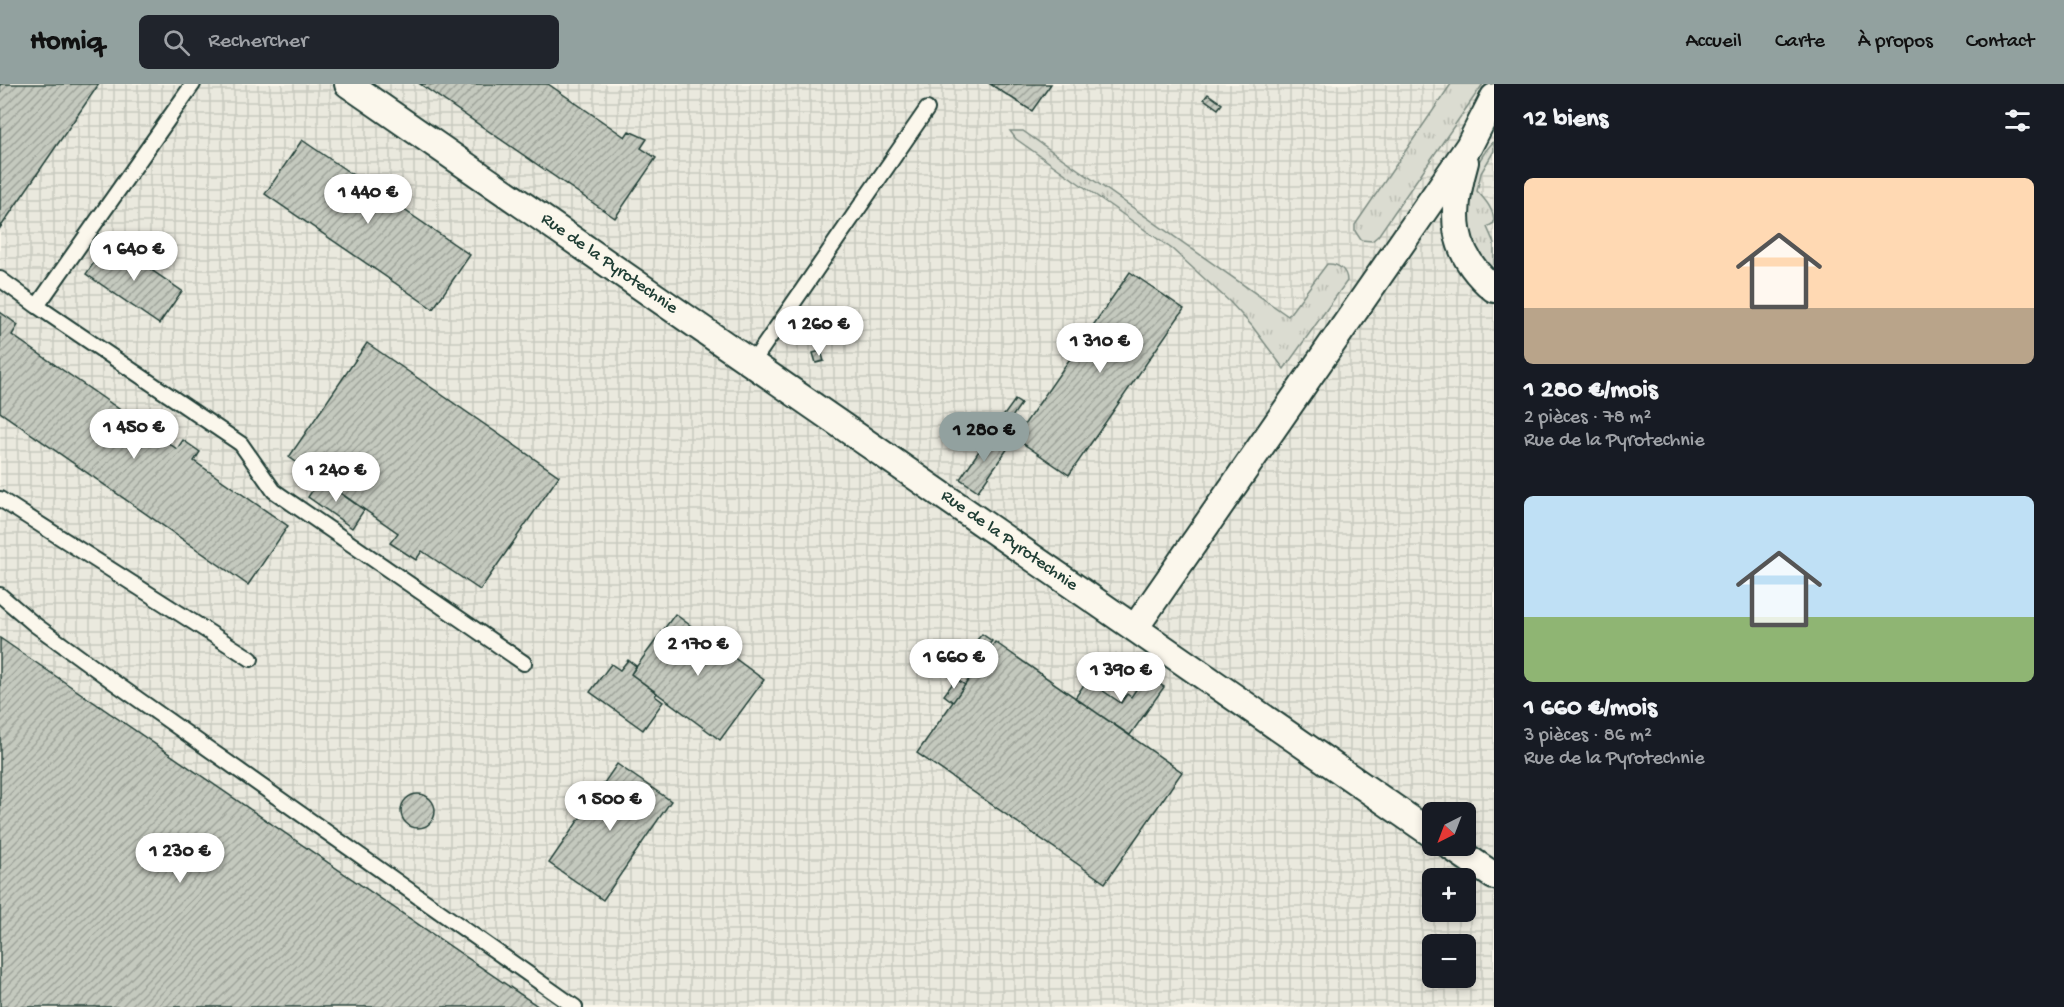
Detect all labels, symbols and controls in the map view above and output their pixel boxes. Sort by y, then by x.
search box [139,15,559,69]
text: Homiq [30,26,103,59]
icon: search [160,26,193,59]
text: Rechercher [208,29,308,55]
text: Accueil [1685,30,1742,55]
text: Carte [1775,30,1825,55]
text: À propos [1858,30,1933,55]
text: Contact [1966,30,2034,55]
icon: filters [2001,104,2034,137]
text: 12 biens [1524,105,1608,136]
pin: 1 440 € [313,174,423,225]
text: 1 440 € [338,182,398,205]
street label: Rue de la Pyrotechnie [536,209,682,320]
icon: home [1725,217,1833,325]
pin: 1 640 € [79,231,189,282]
text: 1 640 € [104,239,164,262]
pin: 1 260 € [764,306,874,357]
text: 1 260 € [789,314,849,337]
pin: 1 310 € [1045,323,1155,374]
text: 1 310 € [1070,331,1130,354]
text: 1 280 €/mois [1524,376,1657,407]
text: 2 pièces · 78 m² [1524,407,1652,430]
pin: 1 450 € [79,409,189,460]
pin: 1 280 € [929,412,1039,463]
text: 1 450 € [104,417,164,440]
text: 1 280 € [953,420,1015,443]
text: Rue de la Pyrotechnie [1524,430,1704,453]
pin: 1 240 € [281,452,391,503]
text: 1 240 € [306,460,366,483]
street label: Rue de la Pyrotechnie [936,486,1082,597]
icon: home [1725,535,1833,643]
pin: 2 170 € [643,626,753,677]
text: 2 170 € [667,634,729,657]
pin: 1 660 € [899,639,1009,690]
text: 1 660 € [923,647,985,670]
pin: 1 390 € [1066,652,1176,703]
text: 1 390 € [1090,660,1152,683]
text: 1 660 €/mois [1524,694,1657,725]
text: 3 pièces · 86 m² [1524,725,1652,748]
text: Rue de la Pyrotechnie [1524,748,1704,771]
pin: 1 500 € [555,781,665,832]
text: 1 500 € [579,789,641,812]
north arrow [1422,802,1476,856]
map controls [1422,802,1476,988]
pin: 1 230 € [125,833,235,884]
text: 1 230 € [150,841,211,864]
button: + [1422,868,1476,922]
button: − [1422,934,1476,988]

